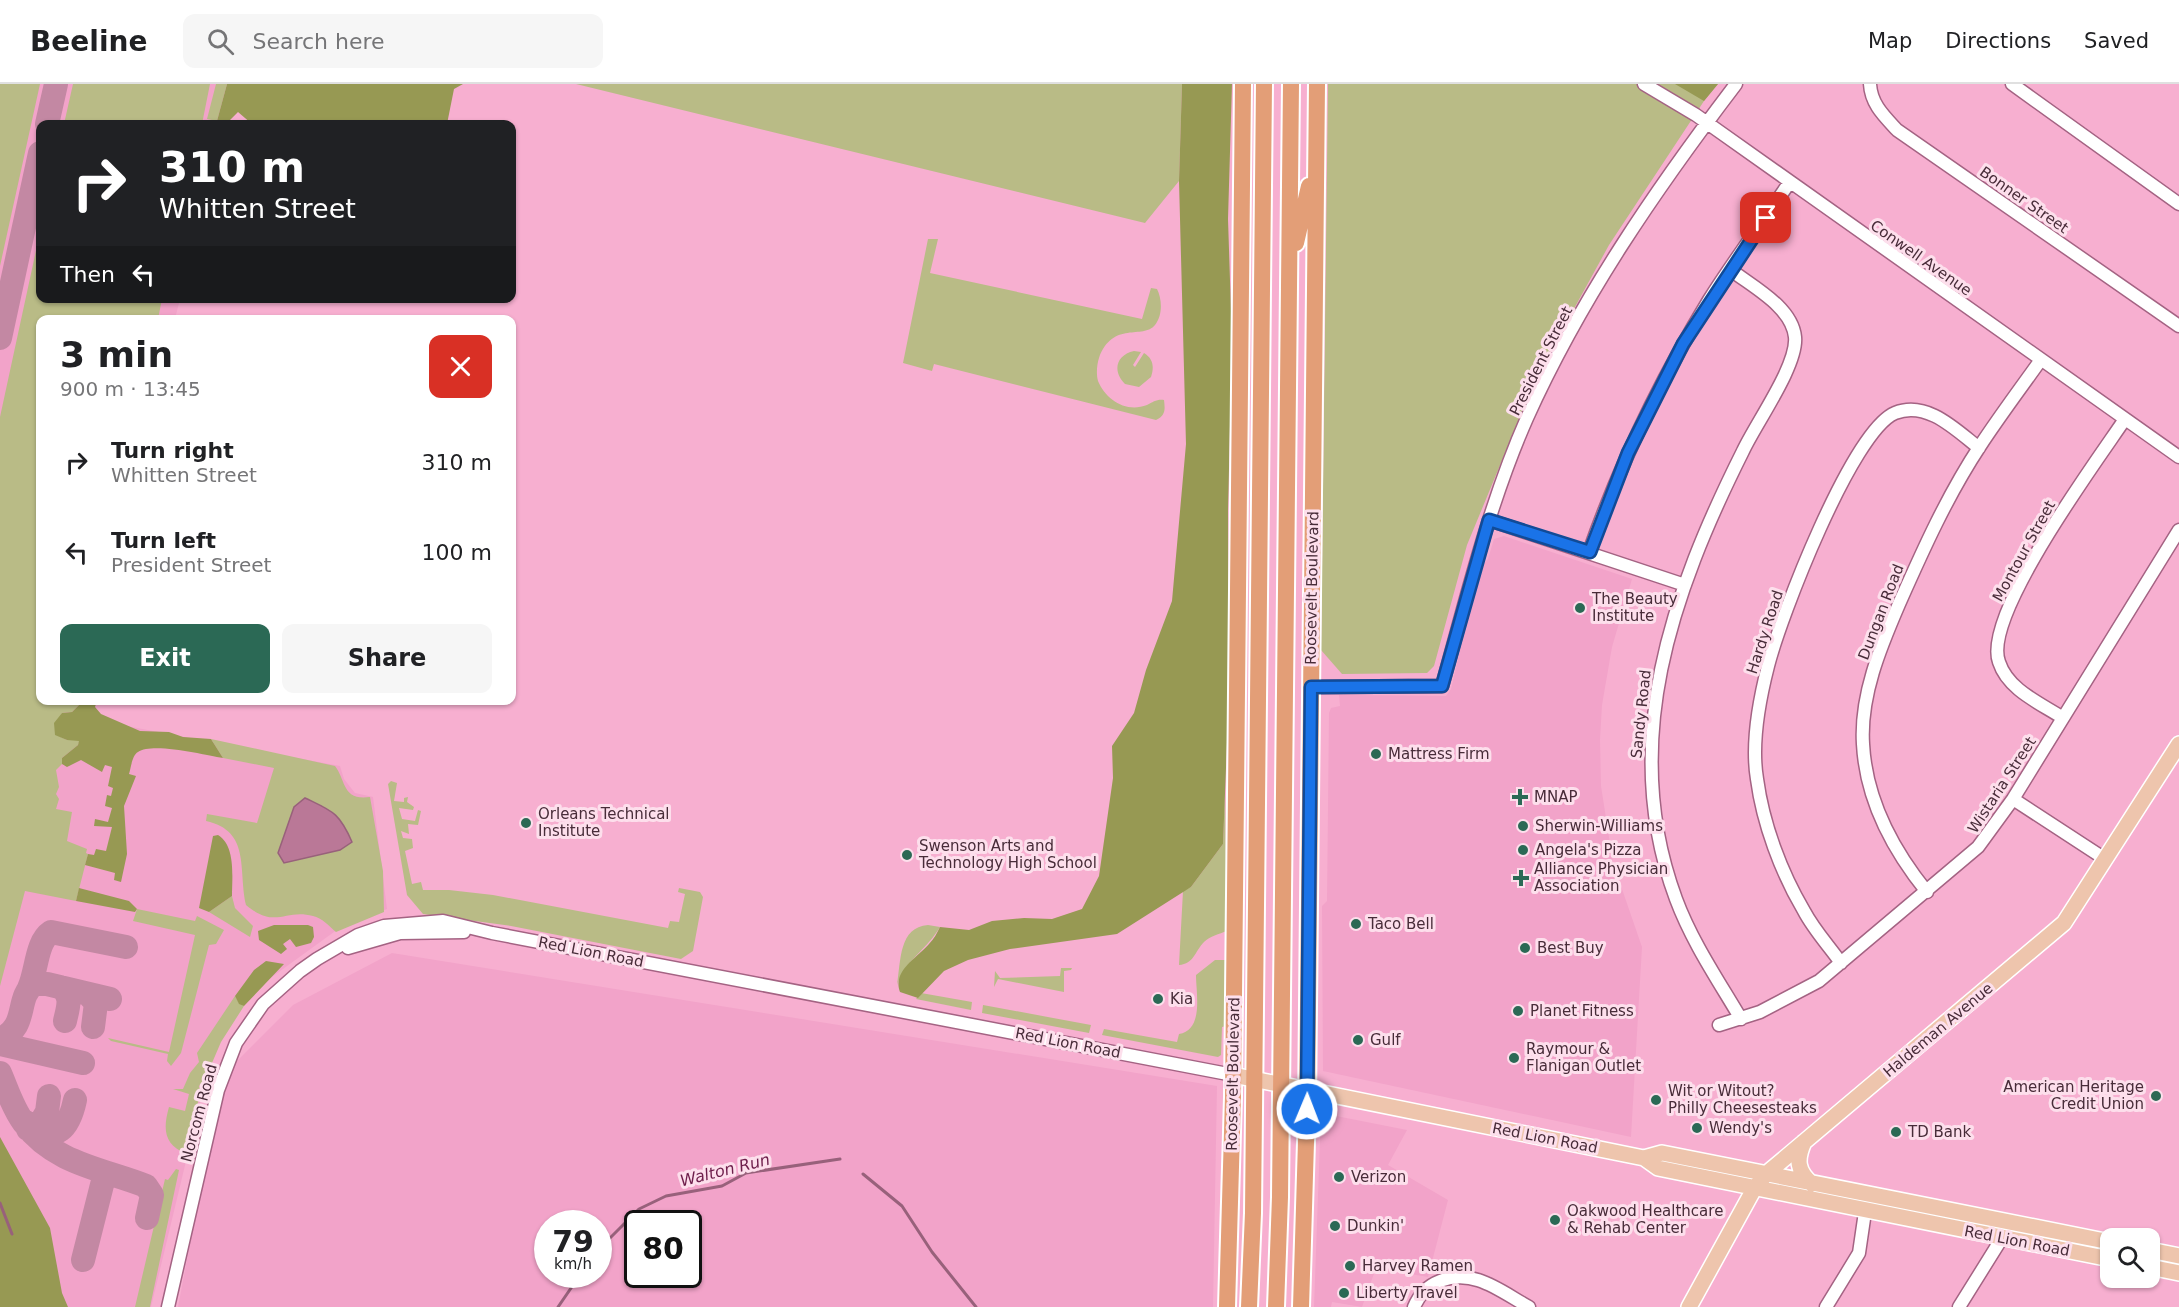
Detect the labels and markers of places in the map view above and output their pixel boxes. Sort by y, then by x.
pin [1740,192,1791,243]
place label: The Beauty Institute [1591,590,1678,625]
marker: The Beauty Institute [1573,601,1587,615]
place label: Mattress Firm [1388,745,1490,763]
marker: Mattress Firm [1369,747,1383,761]
marker: MNAP [1511,788,1529,806]
place label: MNAP [1534,788,1577,806]
place label: Orleans Technical Institute [538,805,670,840]
marker: Orleans Technical Institute [519,816,533,830]
place label: Sherwin-Williams [1535,817,1663,835]
marker: Sherwin-Williams [1516,819,1530,833]
place label: Swenson Arts and Technology High School [918,837,1097,872]
place label: Angela's Pizza [1535,841,1641,859]
marker: Angela's Pizza [1516,843,1530,857]
marker: Swenson Arts and Technology High School [900,848,914,862]
place label: Alliance Physician Association [1534,860,1668,895]
marker: Alliance Physician Association [1512,869,1530,887]
place label: Taco Bell [1367,915,1434,933]
marker: Taco Bell [1349,917,1363,931]
place label: Best Buy [1537,939,1604,957]
marker: Best Buy [1518,941,1532,955]
place label: Kia [1170,990,1193,1008]
marker: Kia [1151,992,1165,1006]
place label: Planet Fitness [1530,1002,1634,1020]
marker: Planet Fitness [1511,1004,1525,1018]
place label: Gulf [1370,1031,1401,1049]
marker: Gulf [1351,1033,1365,1047]
place label: Raymour & Flanigan Outlet [1526,1040,1641,1075]
marker: Raymour & Flanigan Outlet [1507,1051,1521,1065]
place label: American Heritage Credit Union [2003,1078,2144,1113]
place label: Wit or Witout? Philly Cheesesteaks [1668,1082,1817,1117]
marker: American Heritage Credit Union [2149,1089,2163,1103]
marker: Wit or Witout? Philly Cheesesteaks [1649,1093,1663,1107]
place label: Wendy's [1709,1119,1772,1137]
marker: Wendy's [1690,1121,1704,1135]
place label: TD Bank [1907,1123,1971,1141]
marker: TD Bank [1889,1125,1903,1139]
place label: Verizon [1351,1168,1406,1186]
marker: Verizon [1332,1170,1346,1184]
place label: Oakwood Healthcare & Rehab Center [1567,1202,1723,1237]
marker: Oakwood Healthcare & Rehab Center [1548,1213,1562,1227]
place label: Dunkin' [1347,1217,1404,1235]
marker: Dunkin' [1328,1219,1342,1233]
place label: Harvey Ramen [1362,1257,1473,1275]
marker: Harvey Ramen [1343,1259,1357,1273]
place label: Liberty Travel [1356,1284,1458,1302]
marker: Liberty Travel [1337,1286,1351,1300]

